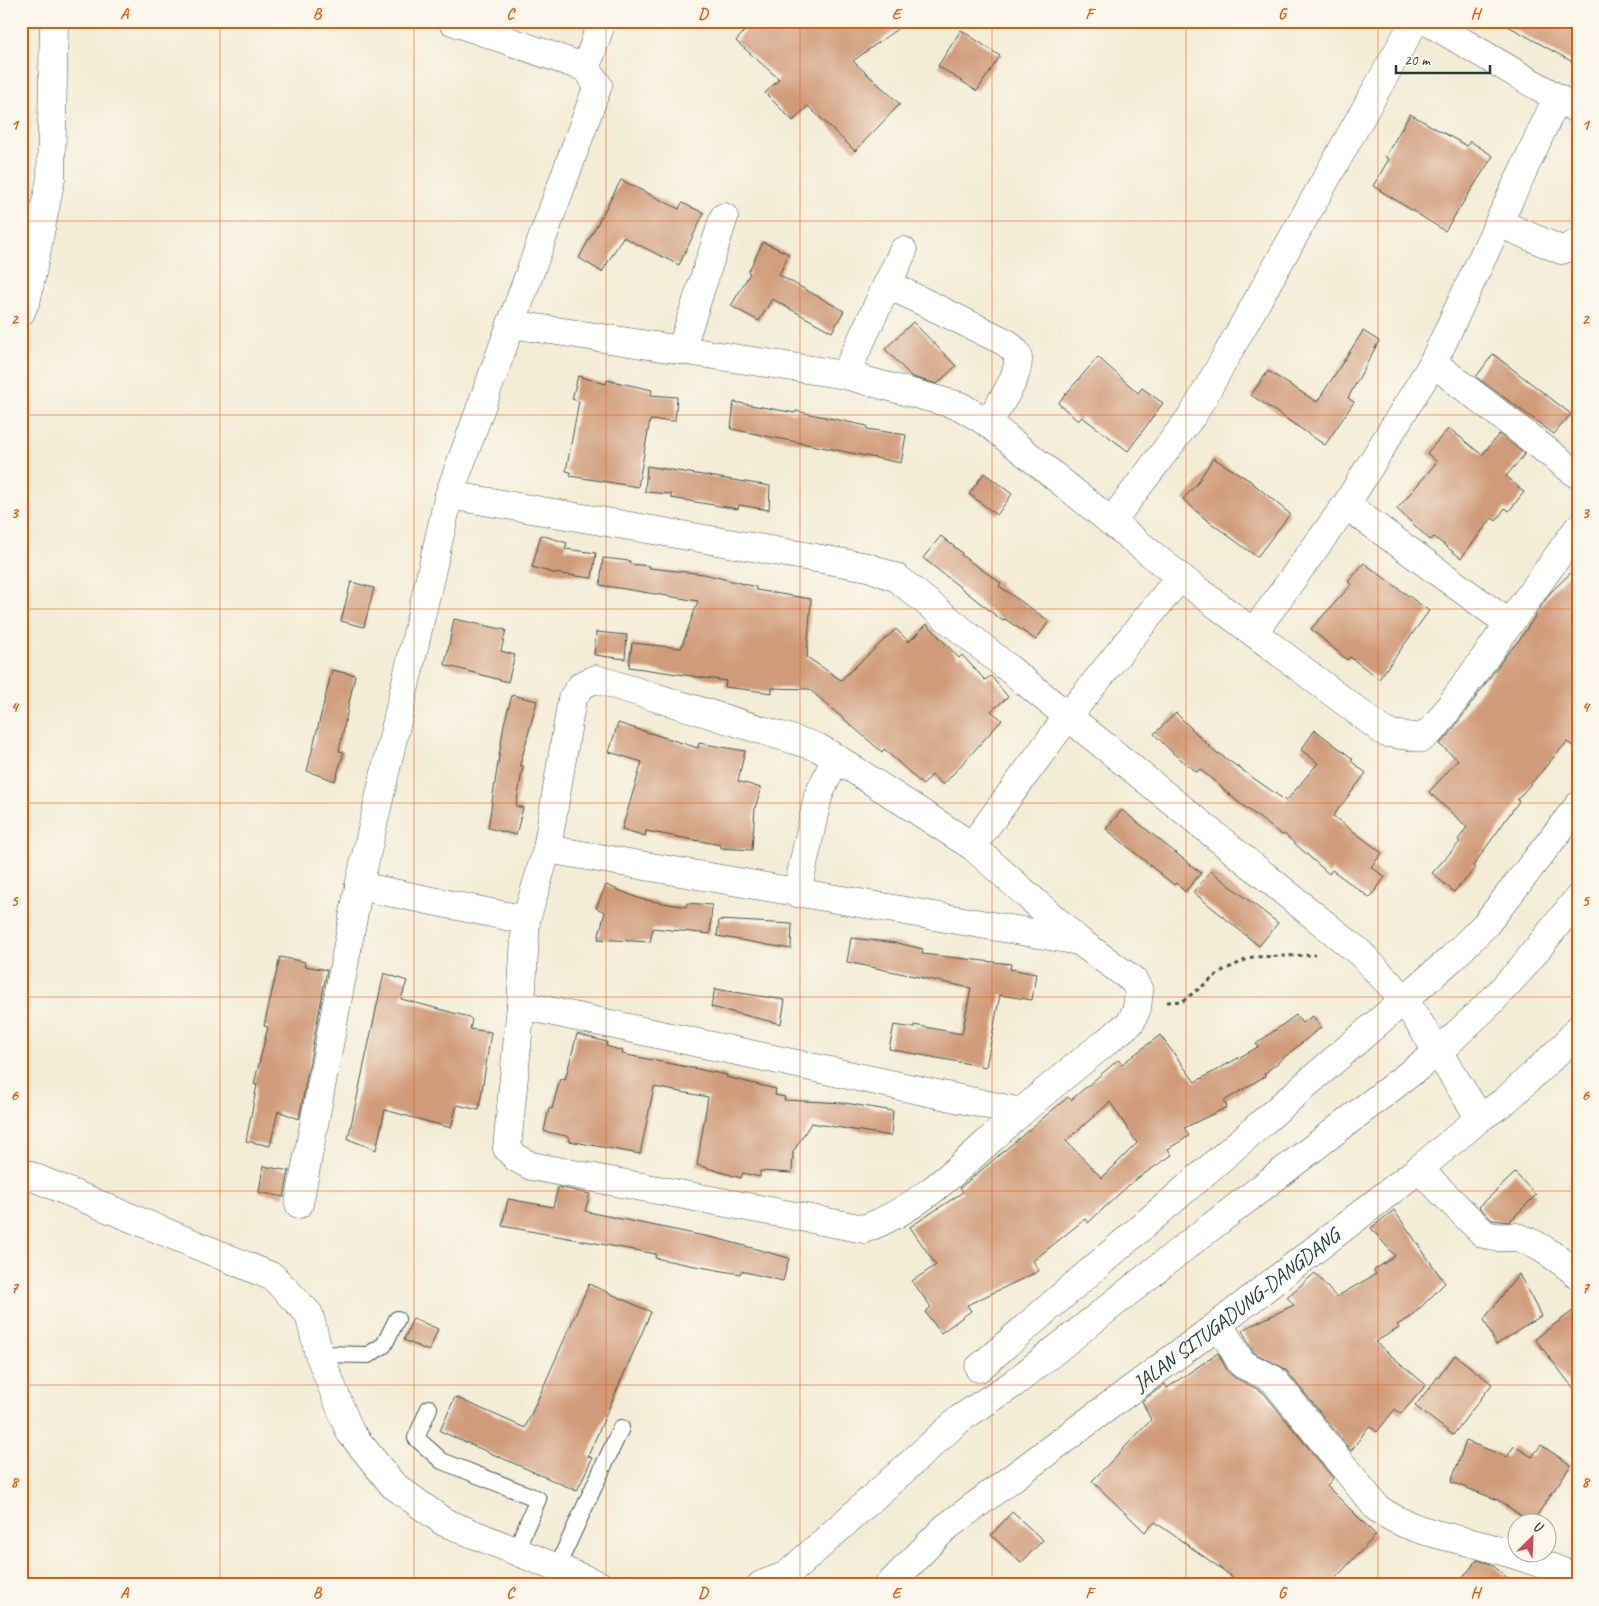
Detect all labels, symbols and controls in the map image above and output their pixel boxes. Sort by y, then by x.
text: A [120,4,130,24]
text: B [313,4,323,24]
text: C [506,4,516,24]
text: D [698,4,709,24]
text: E [892,4,903,24]
text: F [1085,4,1096,24]
text: G [1278,4,1288,24]
text: H [1470,4,1482,24]
scale bar [1396,42,1490,74]
text: 20 m [1404,51,1431,70]
text: 1 [10,115,19,135]
text: 1 [1581,115,1590,135]
text: 2 [10,309,19,329]
text: 2 [1581,309,1590,329]
text: 3 [10,503,19,523]
text: 3 [1581,503,1590,523]
text: 4 [10,697,19,717]
text: 4 [1581,697,1590,717]
text: 5 [11,891,20,911]
text: 5 [1582,891,1591,911]
text: 6 [10,1085,19,1105]
text: 6 [1581,1085,1590,1105]
street label: JALAN SITUGADUNG-DANGDANG [1127,1220,1348,1397]
text: 7 [10,1278,19,1298]
text: 7 [1581,1278,1590,1298]
text: 8 [10,1472,19,1492]
text: 8 [1581,1472,1590,1492]
north arrow [1506,1514,1556,1564]
text: U [1531,1517,1547,1537]
text: A [120,1583,130,1603]
text: B [313,1583,323,1603]
text: C [506,1583,516,1603]
text: D [698,1583,709,1603]
text: E [892,1583,903,1603]
text: F [1085,1583,1096,1603]
text: G [1278,1583,1288,1603]
text: H [1470,1583,1482,1603]

